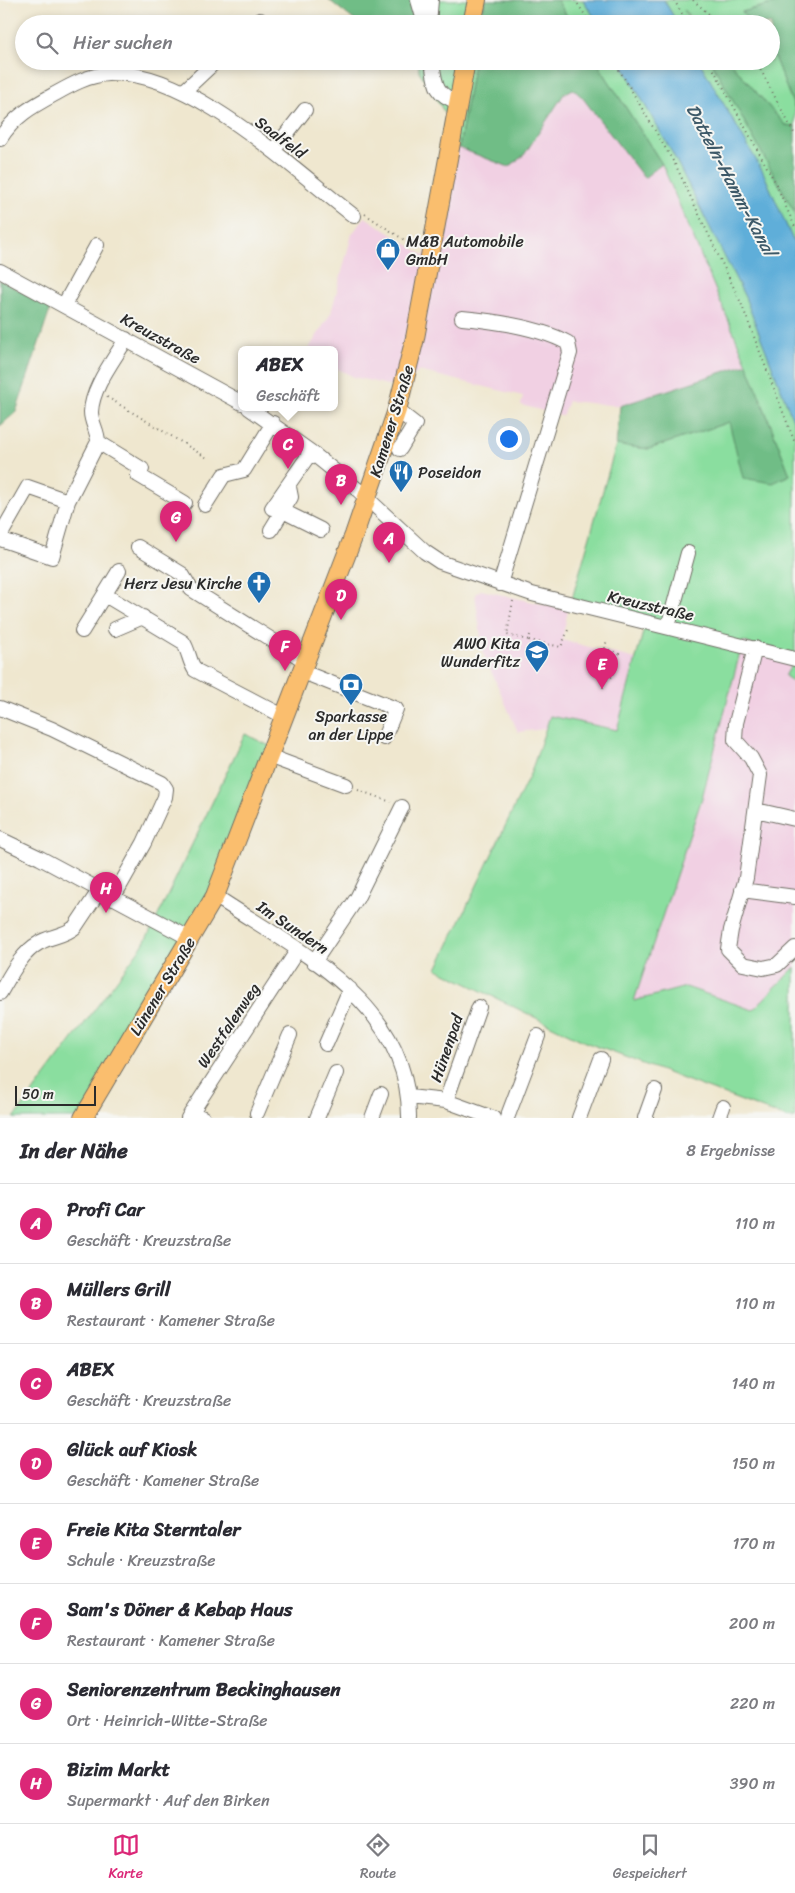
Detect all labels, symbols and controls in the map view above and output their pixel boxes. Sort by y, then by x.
search box [15,15,780,70]
text: Hier suchen [73,26,173,59]
icon: search [33,29,61,57]
water label: Datteln-Hamm-Kanal [677,98,787,265]
street label: Saalfeld [249,108,314,167]
place label: M&B Automobile GmbH [406,227,524,274]
shop icon: M&B Automobile GmbH [375,237,401,271]
street label: Kreuzstraße [115,304,206,372]
popup [238,346,338,411]
text: ABEX [256,348,304,381]
street label: Kamener Straße [361,361,422,481]
text: Geschäft [256,381,320,410]
your location [496,426,522,452]
pin: C [272,428,304,469]
place label: Poseidon [418,458,481,487]
restaurant icon: Poseidon [388,459,414,493]
pin: B [325,464,357,505]
pin: G [160,501,192,542]
pin: A [373,522,405,563]
place label: Herz Jesu Kirche [124,569,242,598]
church icon: Herz Jesu Kirche [246,570,272,604]
pin: D [325,579,357,620]
street label: Kreuzstraße [605,581,697,630]
place label: AWO Kita Wunderfitz [441,629,521,676]
pin: F [269,630,301,671]
school or university icon: AWO Kita Wunderfitz [524,639,550,673]
pin: E [586,648,618,689]
bank icon: Sparkasse an der Lippe [338,672,364,706]
place label: Sparkasse an der Lippe [308,702,394,749]
pin: H [90,872,122,913]
street label: Im Sundern [250,892,335,963]
street label: Lünener Straße [121,931,204,1041]
street label: Westfalenweg [189,976,268,1074]
street label: Hünenpad [421,1009,472,1086]
text: 50 m [22,1082,54,1107]
scale bar [15,1083,96,1106]
text: In der Nähe [20,1132,128,1170]
text: 8 Ergebnisse [686,1136,775,1165]
text: Profi Car [67,1193,144,1226]
text: A [31,1209,41,1238]
text: 110 m [735,1209,775,1238]
text: Geschäft · Kreuzstraße [67,1226,231,1255]
text: Müllers Grill [67,1273,170,1306]
text: B [31,1289,41,1318]
text: 110 m [735,1289,775,1318]
text: Restaurant · Kamener Straße [67,1306,275,1335]
text: ABEX [67,1353,115,1386]
text: C [31,1369,41,1398]
text: 140 m [732,1369,775,1398]
text: Geschäft · Kreuzstraße [67,1386,231,1415]
text: Glück auf Kiosk [67,1433,197,1466]
text: D [31,1449,41,1478]
text: 150 m [732,1449,775,1478]
text: Geschäft · Kamener Straße [67,1466,259,1495]
text: Freie Kita Sterntaler [67,1513,240,1546]
text: E [32,1529,40,1558]
text: 170 m [732,1529,775,1558]
text: Schule · Kreuzstraße [67,1546,215,1575]
text: Sam's Döner & Kebap Haus [67,1593,293,1626]
text: F [32,1609,40,1638]
text: 200 m [729,1609,775,1638]
text: Restaurant · Kamener Straße [67,1626,275,1655]
text: Seniorenzentrum Beckinghausen [67,1673,341,1706]
text: G [31,1689,41,1718]
text: 220 m [730,1689,775,1718]
text: Ort · Heinrich-Witte-Straße [67,1706,267,1735]
text: Bizim Markt [67,1753,170,1786]
text: H [30,1769,42,1798]
text: 390 m [730,1769,775,1798]
text: Supermarkt · Auf den Birken [67,1786,270,1815]
tab: Karte [108,1831,143,1886]
tab: Route [360,1831,396,1886]
tab: Gespeichert [613,1831,687,1886]

